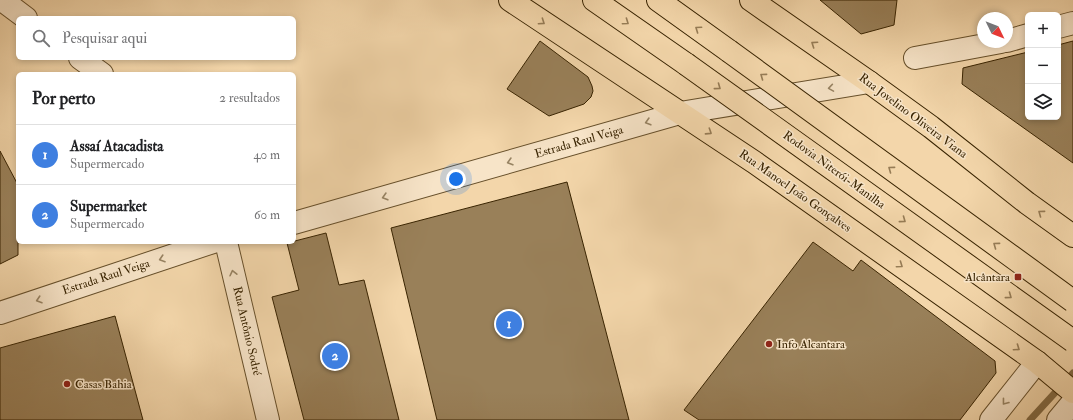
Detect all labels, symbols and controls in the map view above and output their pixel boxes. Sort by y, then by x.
north arrow [977,12,1013,48]
map controls [1025,12,1061,120]
button: + [1025,12,1061,48]
search box [16,16,296,60]
one-way arrow [538,17,545,24]
one-way arrow [621,17,628,24]
one-way arrow [695,26,702,33]
icon: search [30,27,52,49]
text: Pesquisar aqui [62,29,147,48]
one-way arrow [811,42,818,49]
button: − [1025,48,1061,84]
street label: Rua Jovelino Oliveira Viana [856,70,971,162]
one-way arrow [761,74,768,81]
one-way arrow [714,82,721,90]
one-way arrow [828,84,834,92]
button: layers [1025,84,1061,120]
text: Por perto [32,88,95,109]
text: 2 resultados [219,90,280,106]
one-way arrow [645,117,652,126]
street label: Estrada Raul Veiga [533,122,626,162]
one-way arrow [705,127,712,135]
street label: Rodovia Niterói-Manilha [780,128,889,213]
text: Assaí Atacadista [70,137,163,156]
street label: Rua Manoel João Gonçalves [736,146,854,236]
text: 1 [43,147,47,163]
text: 40 m [254,147,280,163]
text: Supermercado [70,156,144,172]
one-way arrow [506,157,513,166]
one-way arrow [888,166,895,174]
your location [446,169,466,189]
one-way arrow [381,192,388,201]
text: Supermarket [70,197,147,216]
text: 2 [42,207,48,223]
text: 60 m [254,207,280,223]
one-way arrow [1039,211,1046,218]
one-way arrow [899,215,906,222]
text: Supermercado [70,216,144,232]
one-way arrow [994,243,1001,250]
one-way arrow [159,254,166,262]
street label: Estrada Raul Veiga [60,255,153,298]
one-way arrow [895,260,902,267]
one-way arrow [230,270,238,276]
place label: Alcântara [964,270,1011,285]
marker: Alcântara [1013,272,1023,282]
street label: Rua Antônio Sodré [229,285,265,378]
one-way arrow [1005,291,1012,299]
one-way arrow [36,295,43,303]
pin: 1 [496,309,522,339]
place label: Info Alcantara [777,337,846,352]
marker: Info Alcantara [764,339,774,349]
pin: 2 [322,341,348,371]
one-way arrow [1013,343,1020,351]
place label: Casas Bahia [75,377,133,392]
marker: Casas Bahia [62,379,72,389]
one-way arrow [1003,397,1010,404]

